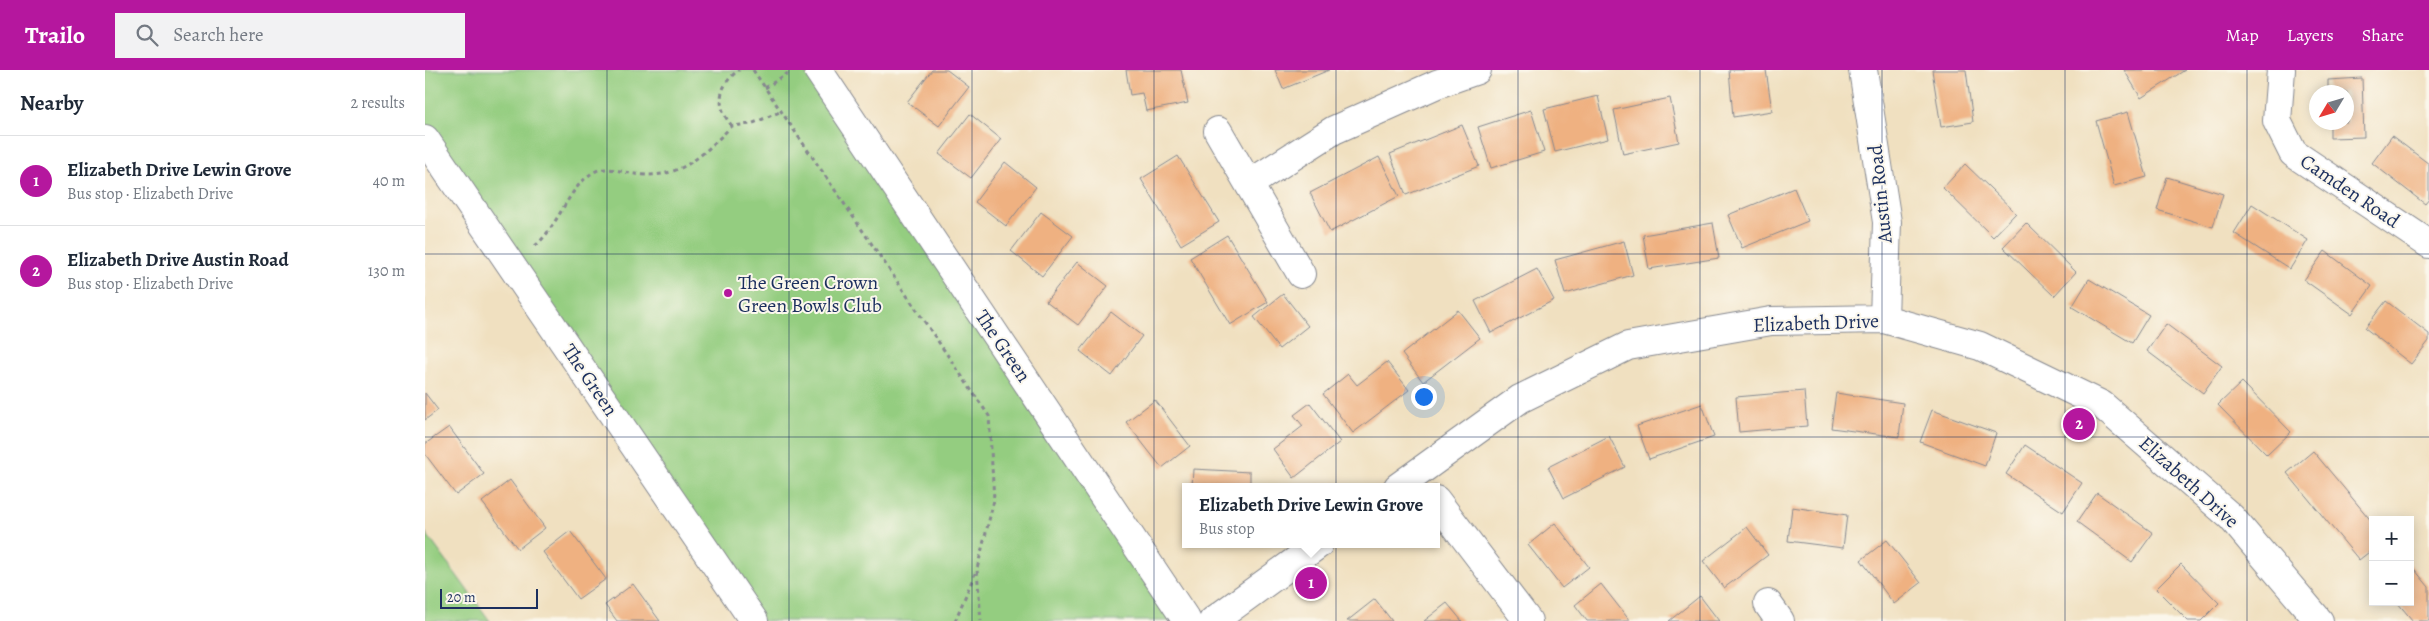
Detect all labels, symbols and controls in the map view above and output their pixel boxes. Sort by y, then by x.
search box [115,13,465,58]
text: Trailo [25,19,85,51]
icon: search [133,21,161,49]
text: Search here [173,22,264,48]
text: Map [2226,23,2259,47]
text: Layers [2287,23,2334,47]
text: Share [2362,23,2404,47]
north arrow [2309,85,2354,130]
text: Nearby [20,89,83,117]
text: 2 results [350,92,405,114]
street label: Austin Road [1861,143,1899,246]
street label: Camden Road [2295,148,2405,234]
text: Elizabeth Drive Lewin Grove [67,157,291,183]
text: 1 [33,170,39,192]
text: 40 m [373,170,405,192]
text: Bus stop · Elizabeth Drive [67,183,233,205]
text: Elizabeth Drive Austin Road [67,247,289,273]
text: 2 [32,260,40,282]
text: 130 m [368,260,405,282]
place label: The Green Crown Green Bowls Club [738,269,882,319]
text: Bus stop · Elizabeth Drive [67,273,233,295]
marker: The Green Crown Green Bowls Club [722,287,734,299]
street label: The Green [969,304,1037,388]
street label: Elizabeth Drive [1753,307,1880,339]
street label: The Green [556,338,624,422]
your location [1411,384,1437,410]
pin: 2 [2063,405,2095,443]
street label: Elizabeth Drive [2133,430,2245,534]
popup [1182,483,1440,548]
text: Elizabeth Drive Lewin Grove [1199,492,1423,518]
map controls [2369,516,2414,606]
button: + [2369,516,2414,561]
text: Bus stop [1199,518,1255,540]
button: − [2369,561,2414,606]
pin: 1 [1295,564,1327,602]
scale bar [440,586,537,609]
text: 20 m [447,588,476,607]

